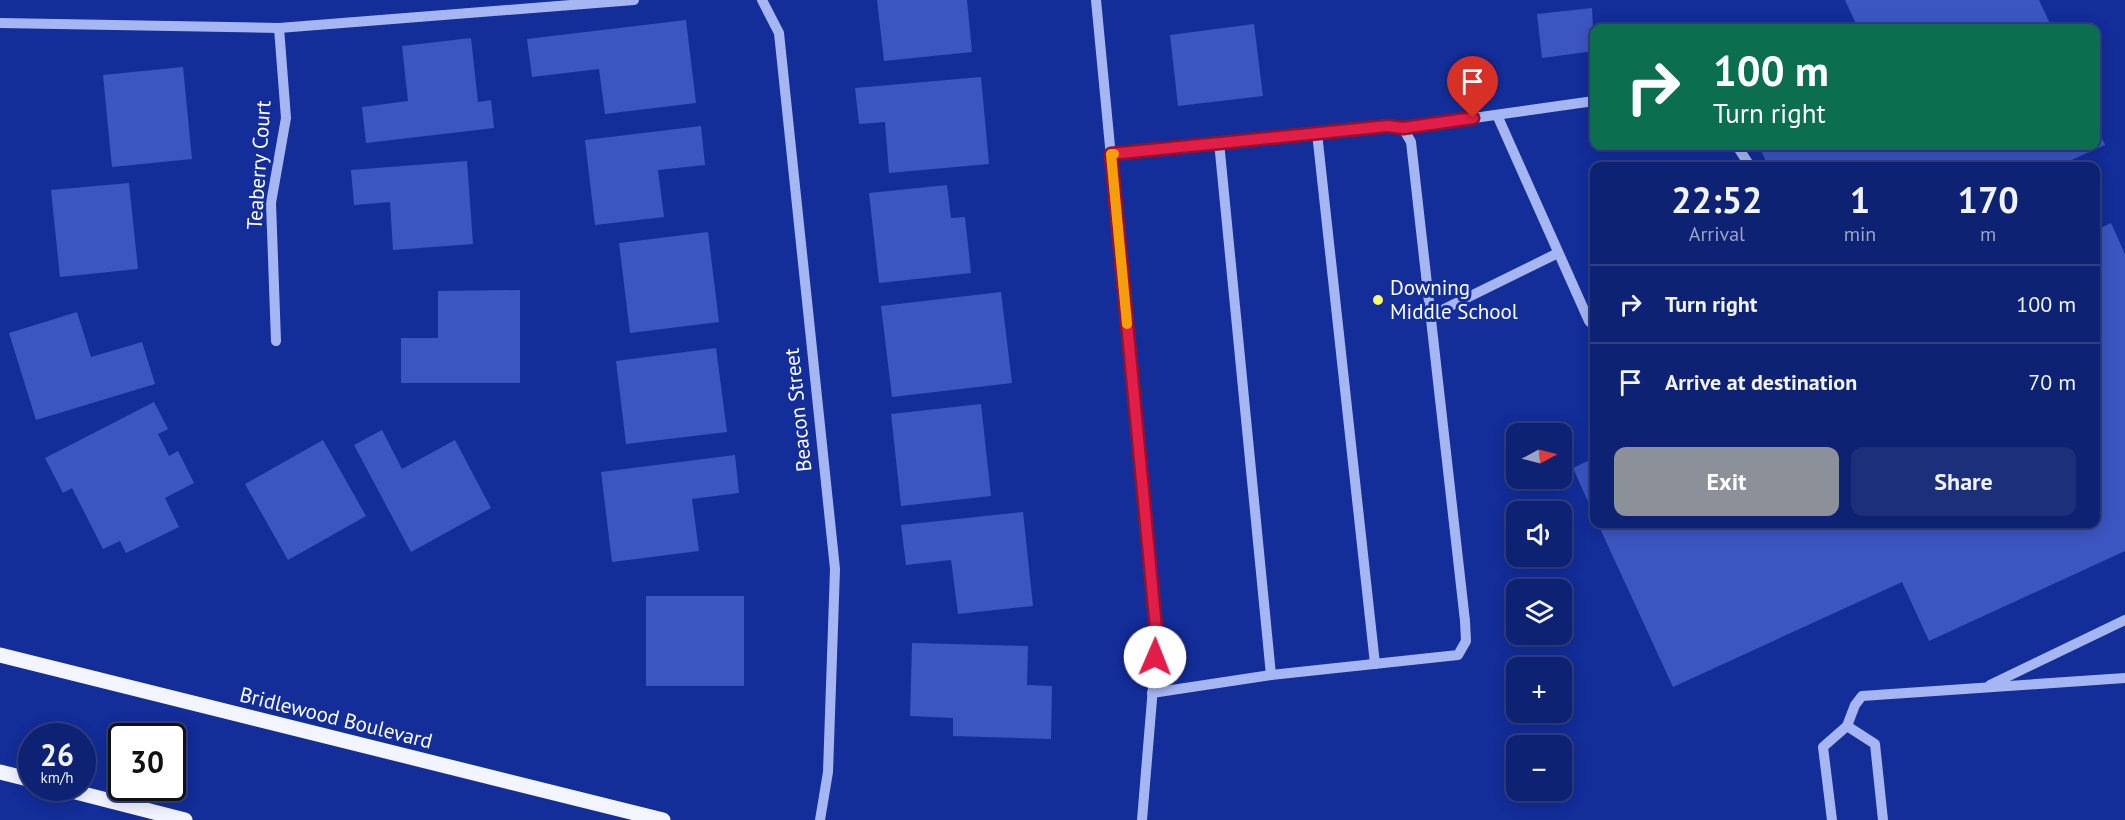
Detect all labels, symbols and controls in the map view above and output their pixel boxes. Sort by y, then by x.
text: 100 m [1713,43,1829,98]
icon: right [1614,48,1692,126]
pin [1447,56,1498,118]
icon: arrive [1456,65,1489,98]
text: Turn right [1713,96,1826,130]
street label: Teaberry Court [241,99,276,231]
text: 22:52 [1671,176,1763,223]
text: 1 [1850,176,1870,223]
text: 170 [1958,176,2019,223]
text: Arrival [1689,221,1745,247]
text: min [1844,221,1876,247]
text: m [1980,221,1996,247]
place label: Downing Middle School [1390,274,1518,325]
icon: right [1614,288,1647,321]
text: Turn right [1665,290,1757,318]
text: 100 m [2016,290,2076,318]
marker: Downing Middle School [1371,293,1385,307]
street label: Beacon Street [778,347,817,473]
icon: arrive [1614,366,1647,399]
text: Arrive at destination [1665,368,1857,396]
text: 70 m [2028,368,2076,396]
north arrow [1506,423,1572,489]
map controls [1506,423,1572,801]
button: Exit [1614,447,1839,516]
button: Share [1851,447,2076,516]
button: sound [1506,501,1572,567]
button: layers [1506,579,1572,645]
position arrow [1123,625,1187,689]
button: + [1506,657,1572,723]
street label: Bridlewood Boulevard [237,681,435,755]
speed limit sign: 30 [108,723,186,801]
text: 26 [40,735,74,774]
button: − [1506,735,1572,801]
text: km/h [41,768,73,787]

